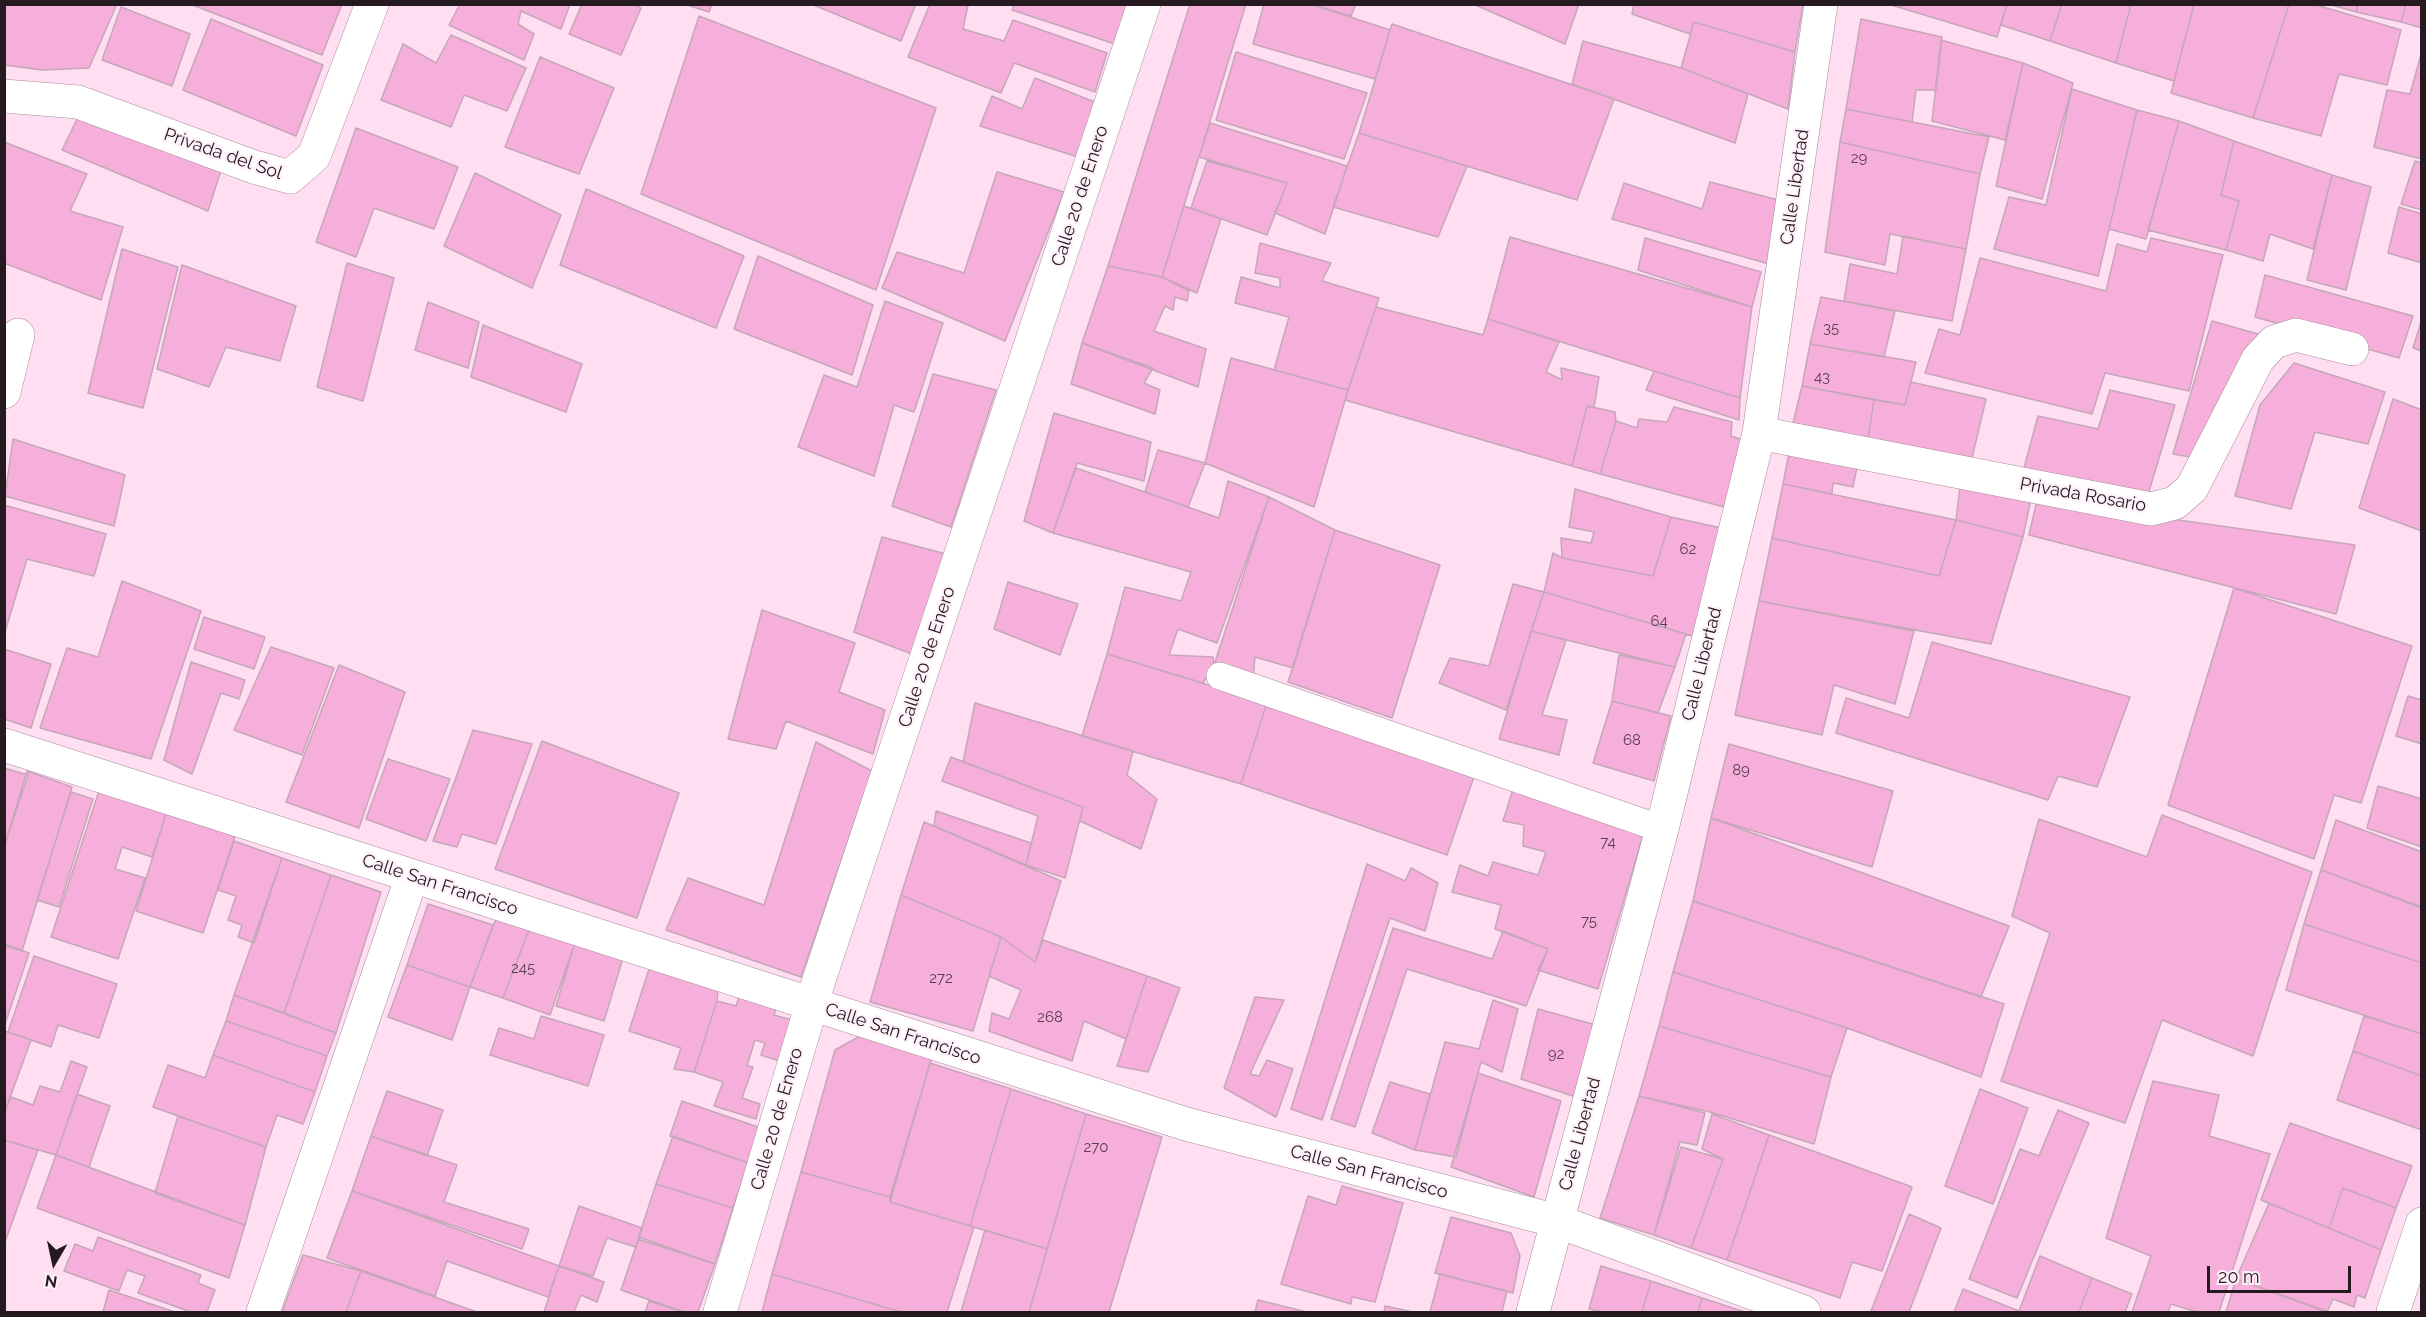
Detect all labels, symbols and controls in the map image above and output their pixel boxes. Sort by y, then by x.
street label: Calle 20 de Enero [1047,123,1113,269]
street label: Privada del Sol [161,124,285,184]
street label: Calle Libertad [1776,128,1814,246]
house number: 29 [1851,149,1867,167]
house number: 35 [1823,319,1839,337]
house number: 43 [1814,368,1830,386]
street label: Privada Rosario [2018,473,2148,517]
house number: 62 [1680,540,1696,558]
street label: Calle 20 de Enero [894,584,960,730]
street label: Calle Libertad [1677,605,1727,723]
house number: 64 [1650,612,1668,630]
house number: 68 [1623,731,1641,749]
house number: 89 [1732,761,1750,779]
house number: 74 [1600,833,1616,851]
street label: Calle San Francisco [359,850,521,920]
house number: 75 [1581,912,1597,930]
house number: 245 [511,959,535,977]
house number: 272 [929,969,953,987]
street label: Calle San Francisco [822,999,984,1069]
house number: 268 [1037,1008,1063,1026]
street label: Calle 20 de Enero [746,1045,808,1193]
house number: 92 [1548,1045,1564,1063]
street label: Calle Libertad [1554,1075,1606,1193]
house number: 270 [1084,1138,1108,1156]
street label: Calle San Francisco [1288,1141,1450,1203]
north arrow [24,1233,84,1293]
scale bar [2210,1254,2354,1292]
text: 20 m [2218,1266,2260,1287]
text: N [44,1271,59,1292]

